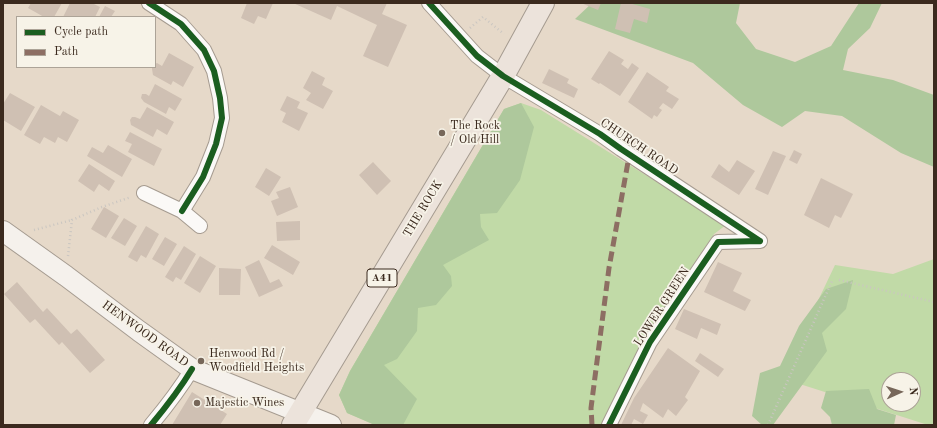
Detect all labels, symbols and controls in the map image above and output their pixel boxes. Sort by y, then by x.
legend [16,16,156,68]
text: Cycle path [54,26,108,38]
text: Path [54,46,78,58]
street label: CHURCH ROAD [597,116,681,178]
place label: The Rock / Old Hill [450,119,500,147]
marker: The Rock / Old Hill [437,128,447,138]
street label: THE ROCK [400,178,446,240]
street label: LOWER GREEN [631,265,693,349]
road number: A41 [367,269,397,287]
street label: HENWOOD ROAD [99,298,191,370]
place label: Henwood Rd / Woodfield Heights [209,347,304,375]
marker: Henwood Rd / Woodfield Heights [196,356,206,366]
north arrow [881,372,921,412]
text: N [907,387,918,396]
place label: Majestic Wines [205,396,284,410]
marker: Majestic Wines [192,398,202,408]

